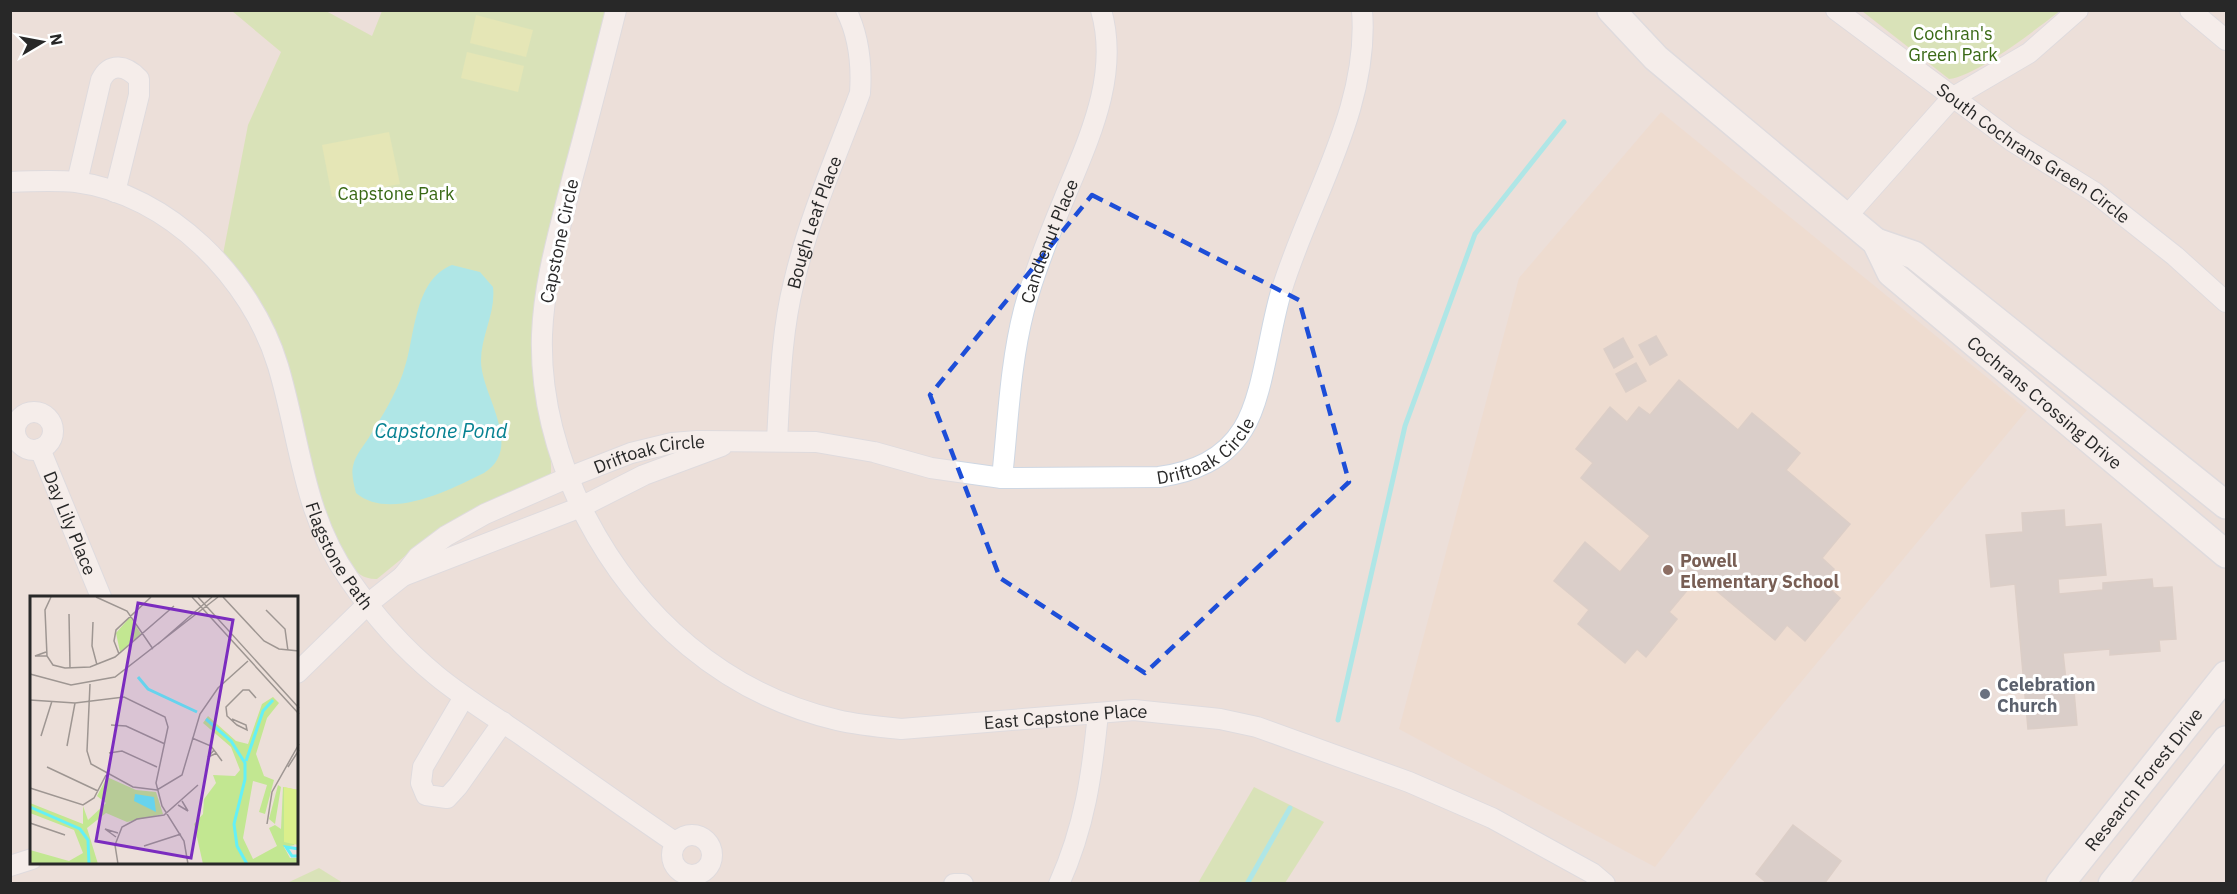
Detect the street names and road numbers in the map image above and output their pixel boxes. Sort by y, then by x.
street label: South Cochrans Green Circle [1932,77,2135,228]
street label: Bough Leaf Place [781,152,846,291]
street label: Candlenut Place [1015,175,1083,306]
street label: Capstone Circle [535,177,583,305]
street label: Cochrans Crossing Drive [1963,330,2127,474]
street label: Driftoak Circle [1155,413,1259,489]
street label: Driftoak Circle [590,429,705,478]
street label: Day Lily Place [39,467,102,579]
street label: Flagstone Path [301,499,379,614]
street label: East Capstone Place [983,698,1149,734]
street label: Research Forest Drive [2079,703,2207,855]

